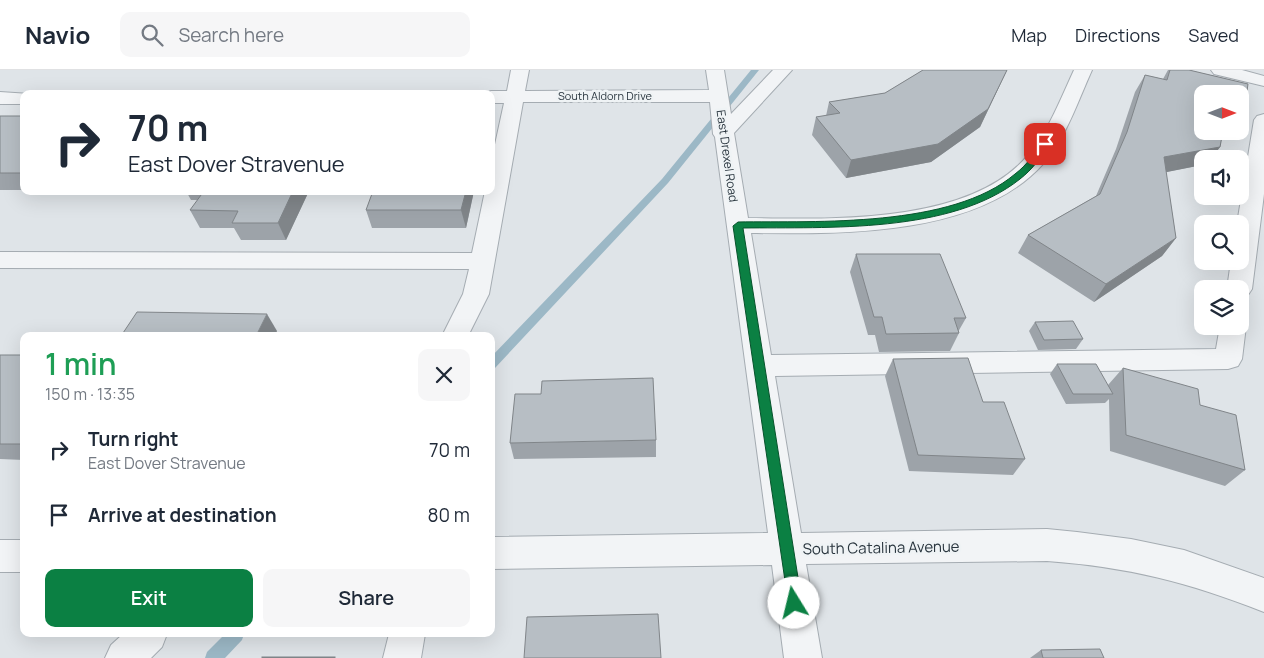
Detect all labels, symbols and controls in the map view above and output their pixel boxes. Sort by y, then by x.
search box [120,12,470,57]
text: Navio [25,18,90,51]
icon: search [138,21,166,49]
text: Search here [178,22,284,48]
text: Map [1011,23,1047,47]
text: Directions [1075,23,1160,47]
text: Saved [1188,23,1239,47]
north arrow [1194,85,1249,140]
map controls [1194,85,1249,335]
street label: South Aldorn Drive [558,88,653,103]
text: 70 m [128,104,208,152]
street label: East Drexel Road [713,109,742,203]
icon: right [45,110,110,175]
pin [1024,123,1066,165]
icon: arrive [1031,130,1059,158]
text: East Dover Stravenue [128,149,345,179]
button: sound [1194,150,1249,205]
button: search [1194,215,1249,270]
button: layers [1194,280,1249,335]
text: 1 min [45,343,117,384]
button: close [418,349,470,401]
text: 150 m · 13:35 [45,383,135,405]
text: Turn right [88,426,178,452]
icon: right [45,436,73,464]
text: 70 m [429,437,470,463]
text: East Dover Stravenue [88,452,246,474]
icon: arrive [45,501,73,529]
text: Arrive at destination [88,502,277,528]
text: 80 m [427,502,470,528]
street label: South Catalina Avenue [802,536,960,559]
button: Exit [45,569,253,627]
button: Share [263,569,470,627]
position arrow [767,576,819,628]

